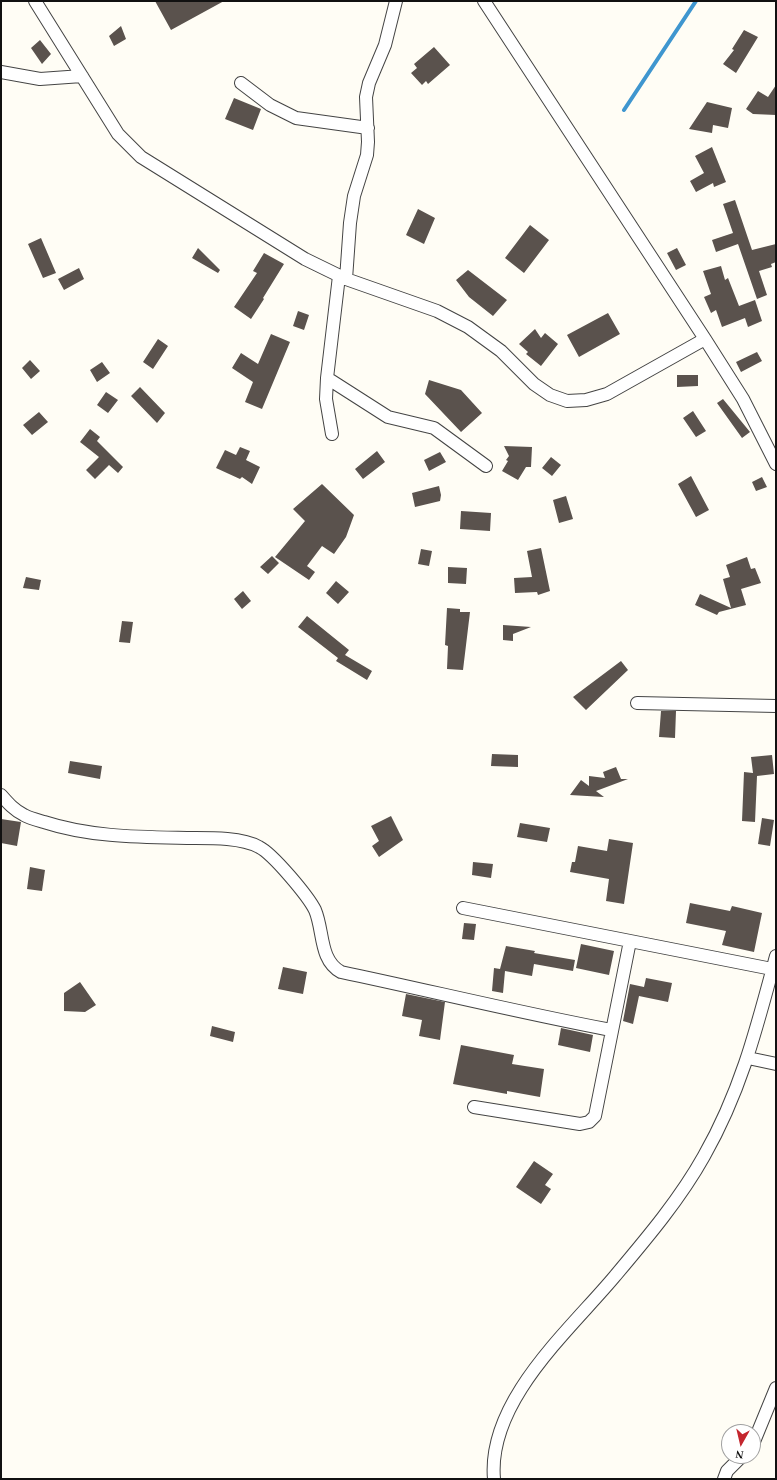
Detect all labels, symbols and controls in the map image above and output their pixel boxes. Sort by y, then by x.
north arrow [721,1424,761,1464]
text: N [735,1448,744,1461]

